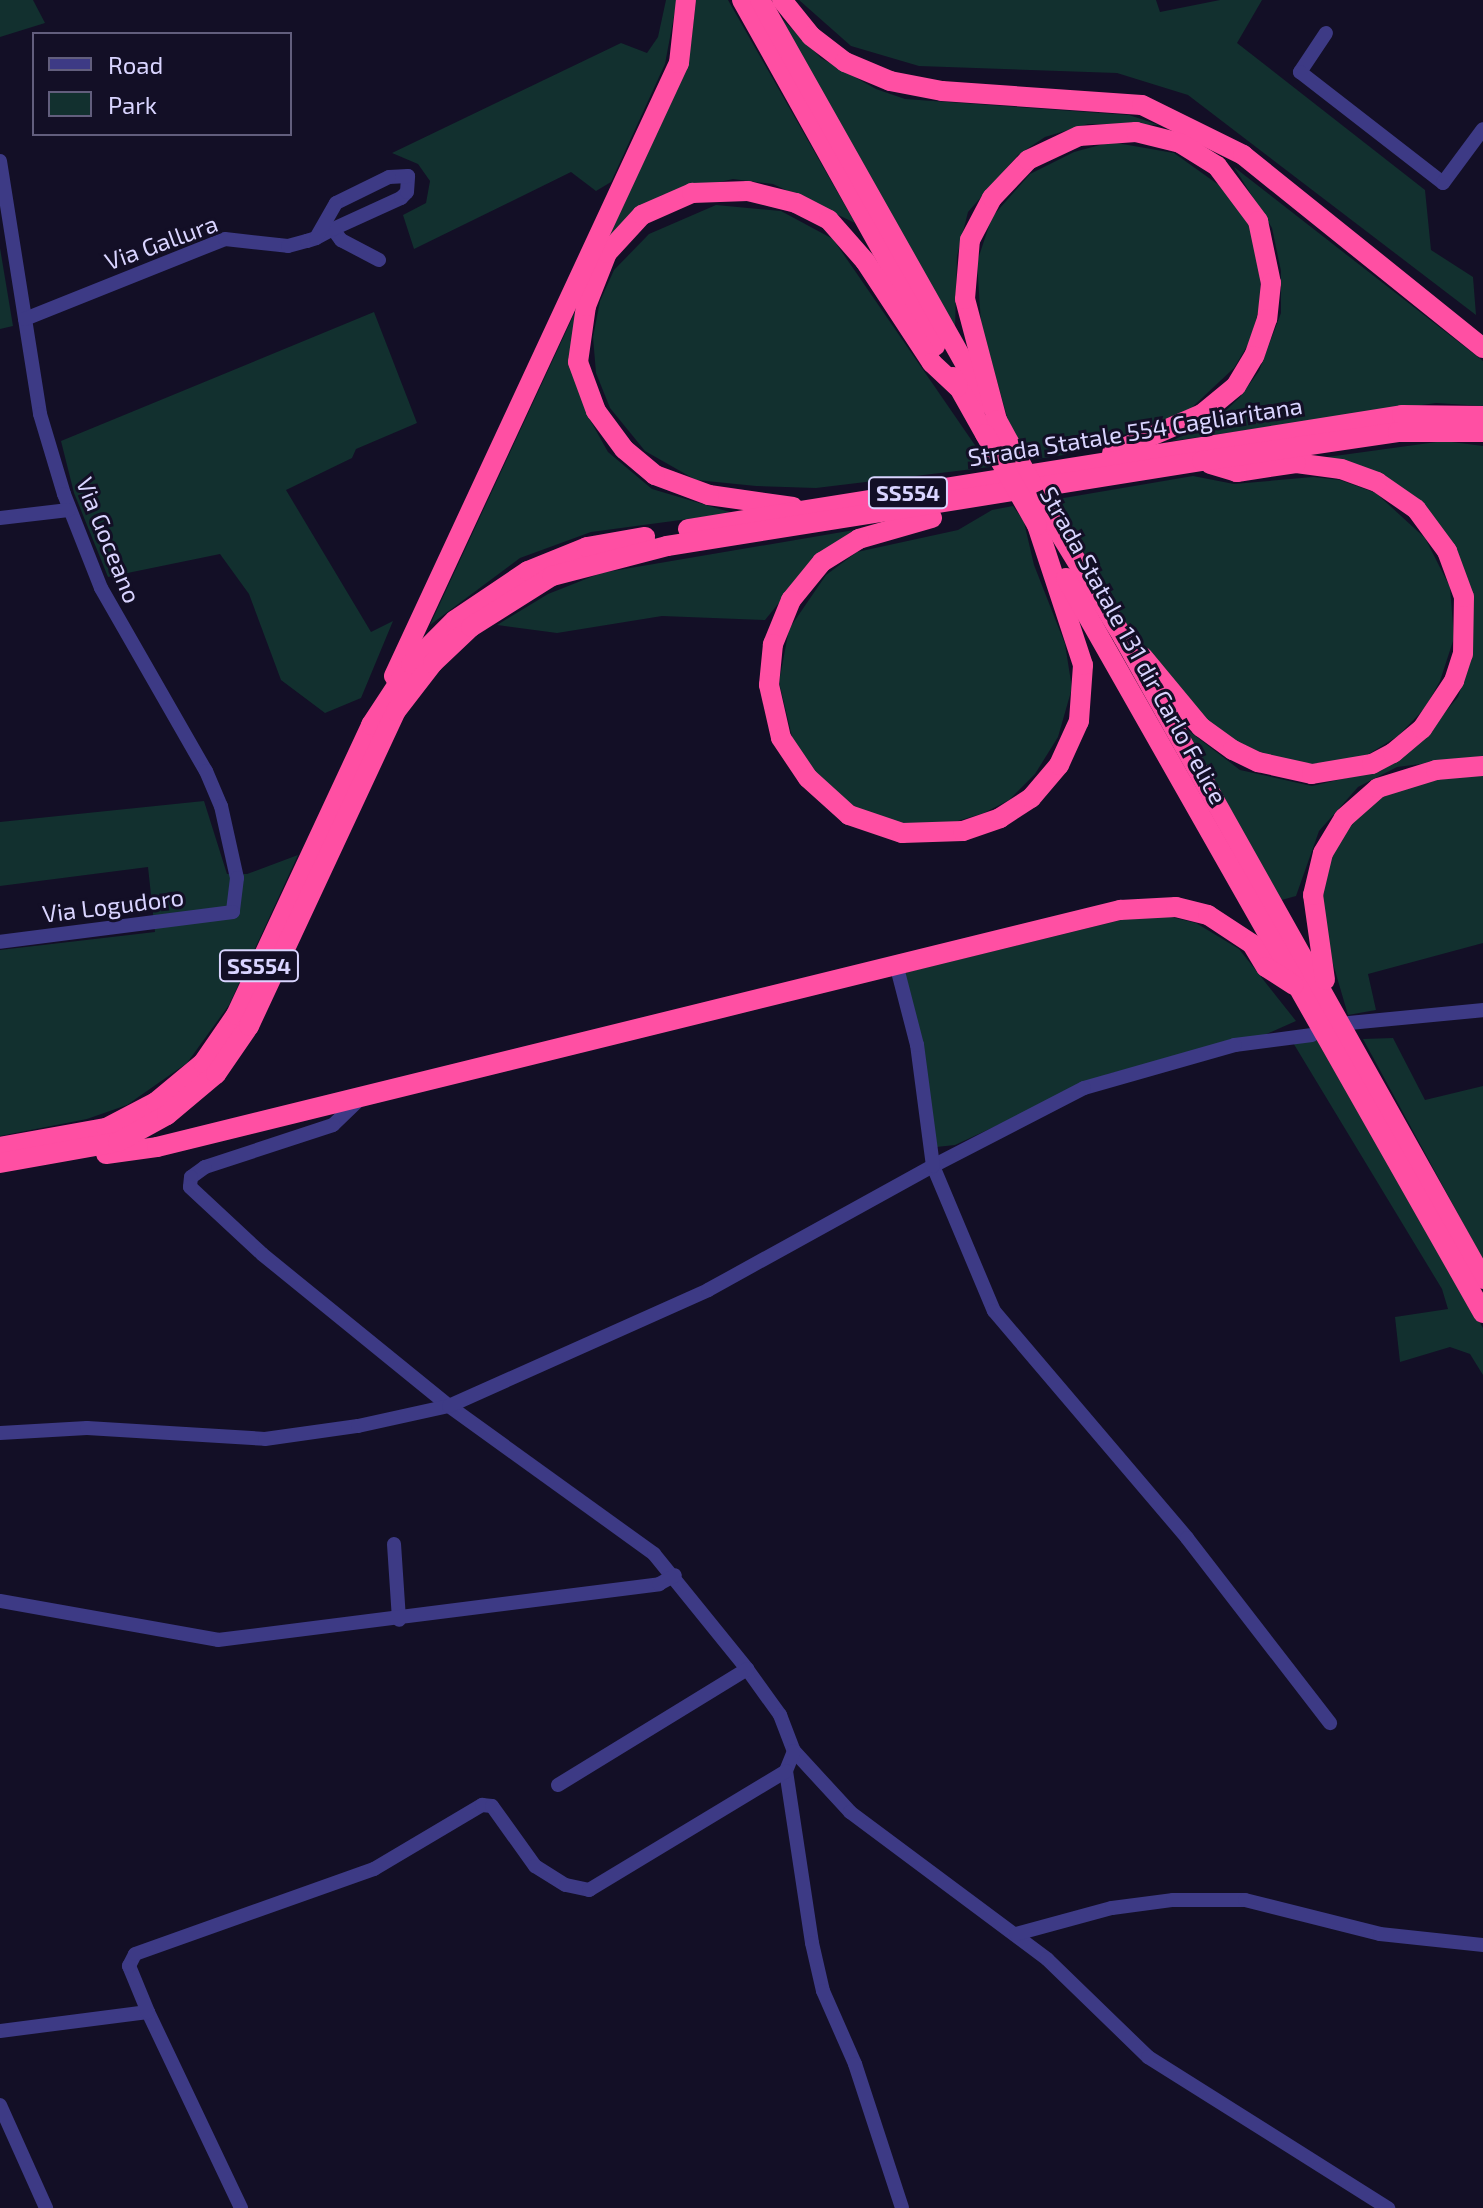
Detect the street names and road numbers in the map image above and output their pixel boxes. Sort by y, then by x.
street label: Via Gallura [101,208,221,276]
street label: Strada Statale 554 Cagliaritana [966,390,1304,472]
street label: Via Goceano [71,473,147,607]
road number: SS554 [866,475,950,511]
street label: Strada Statale 131 dir Carlo Felice [1034,481,1234,809]
street label: Via Logudoro [41,882,185,928]
road number: SS554 [217,948,301,984]

